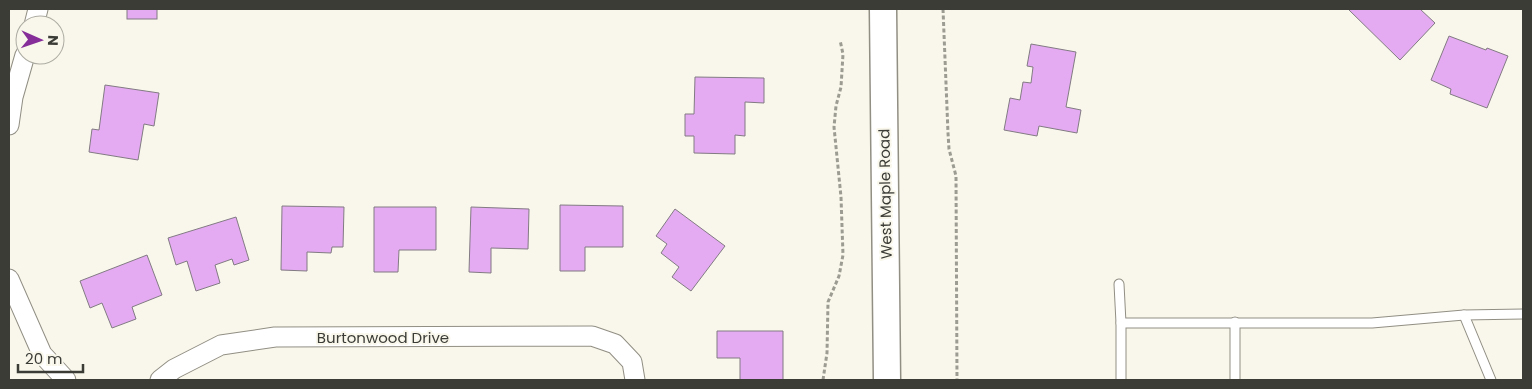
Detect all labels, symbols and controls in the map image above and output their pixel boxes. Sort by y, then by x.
north arrow [15,15,65,65]
text: N [43,35,63,46]
street label: West Maple Road [873,129,897,259]
street label: Burtonwood Drive [317,327,449,348]
scale bar [18,342,82,374]
text: 20 m [25,348,63,369]

